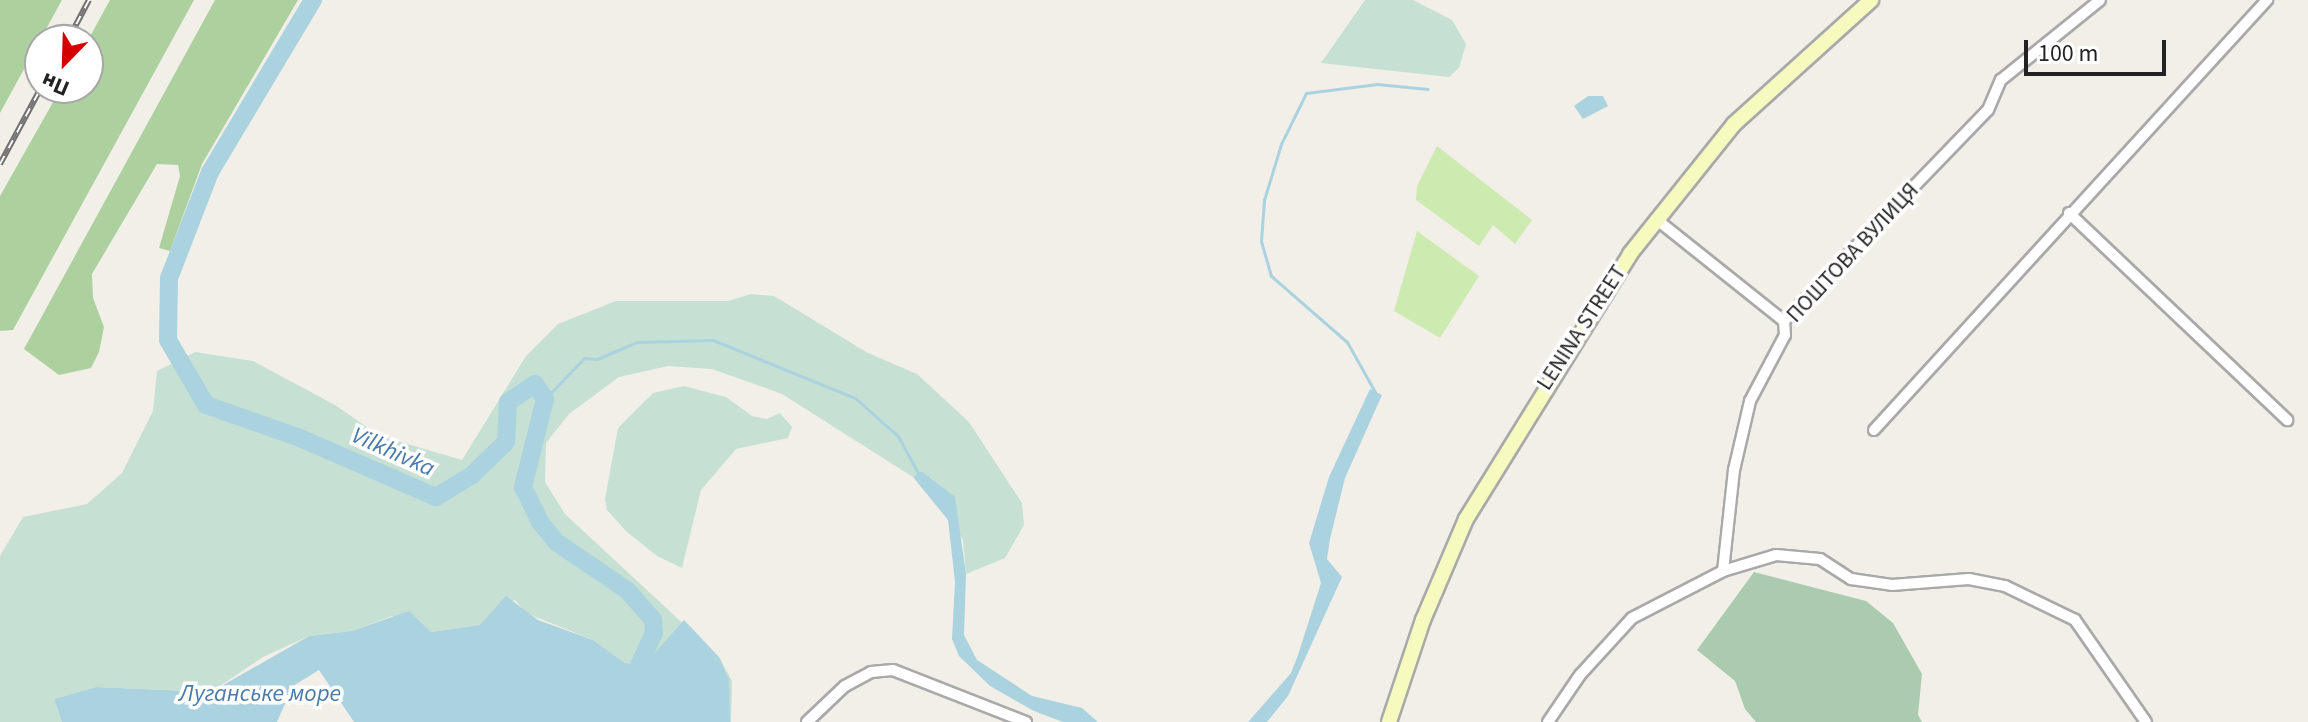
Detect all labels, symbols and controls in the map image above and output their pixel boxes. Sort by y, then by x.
north arrow [24,24,104,104]
scale bar [2028,24,2170,74]
text: 100 m [2038,36,2098,71]
text: Пн [37,64,74,104]
street label: ПОШТОВА ВУЛИЦЯ [1781,178,1925,328]
street label: LENINA STREET [1532,261,1632,395]
water label: Vilkhivka [347,421,439,483]
water label: Луганське море [179,680,341,708]

